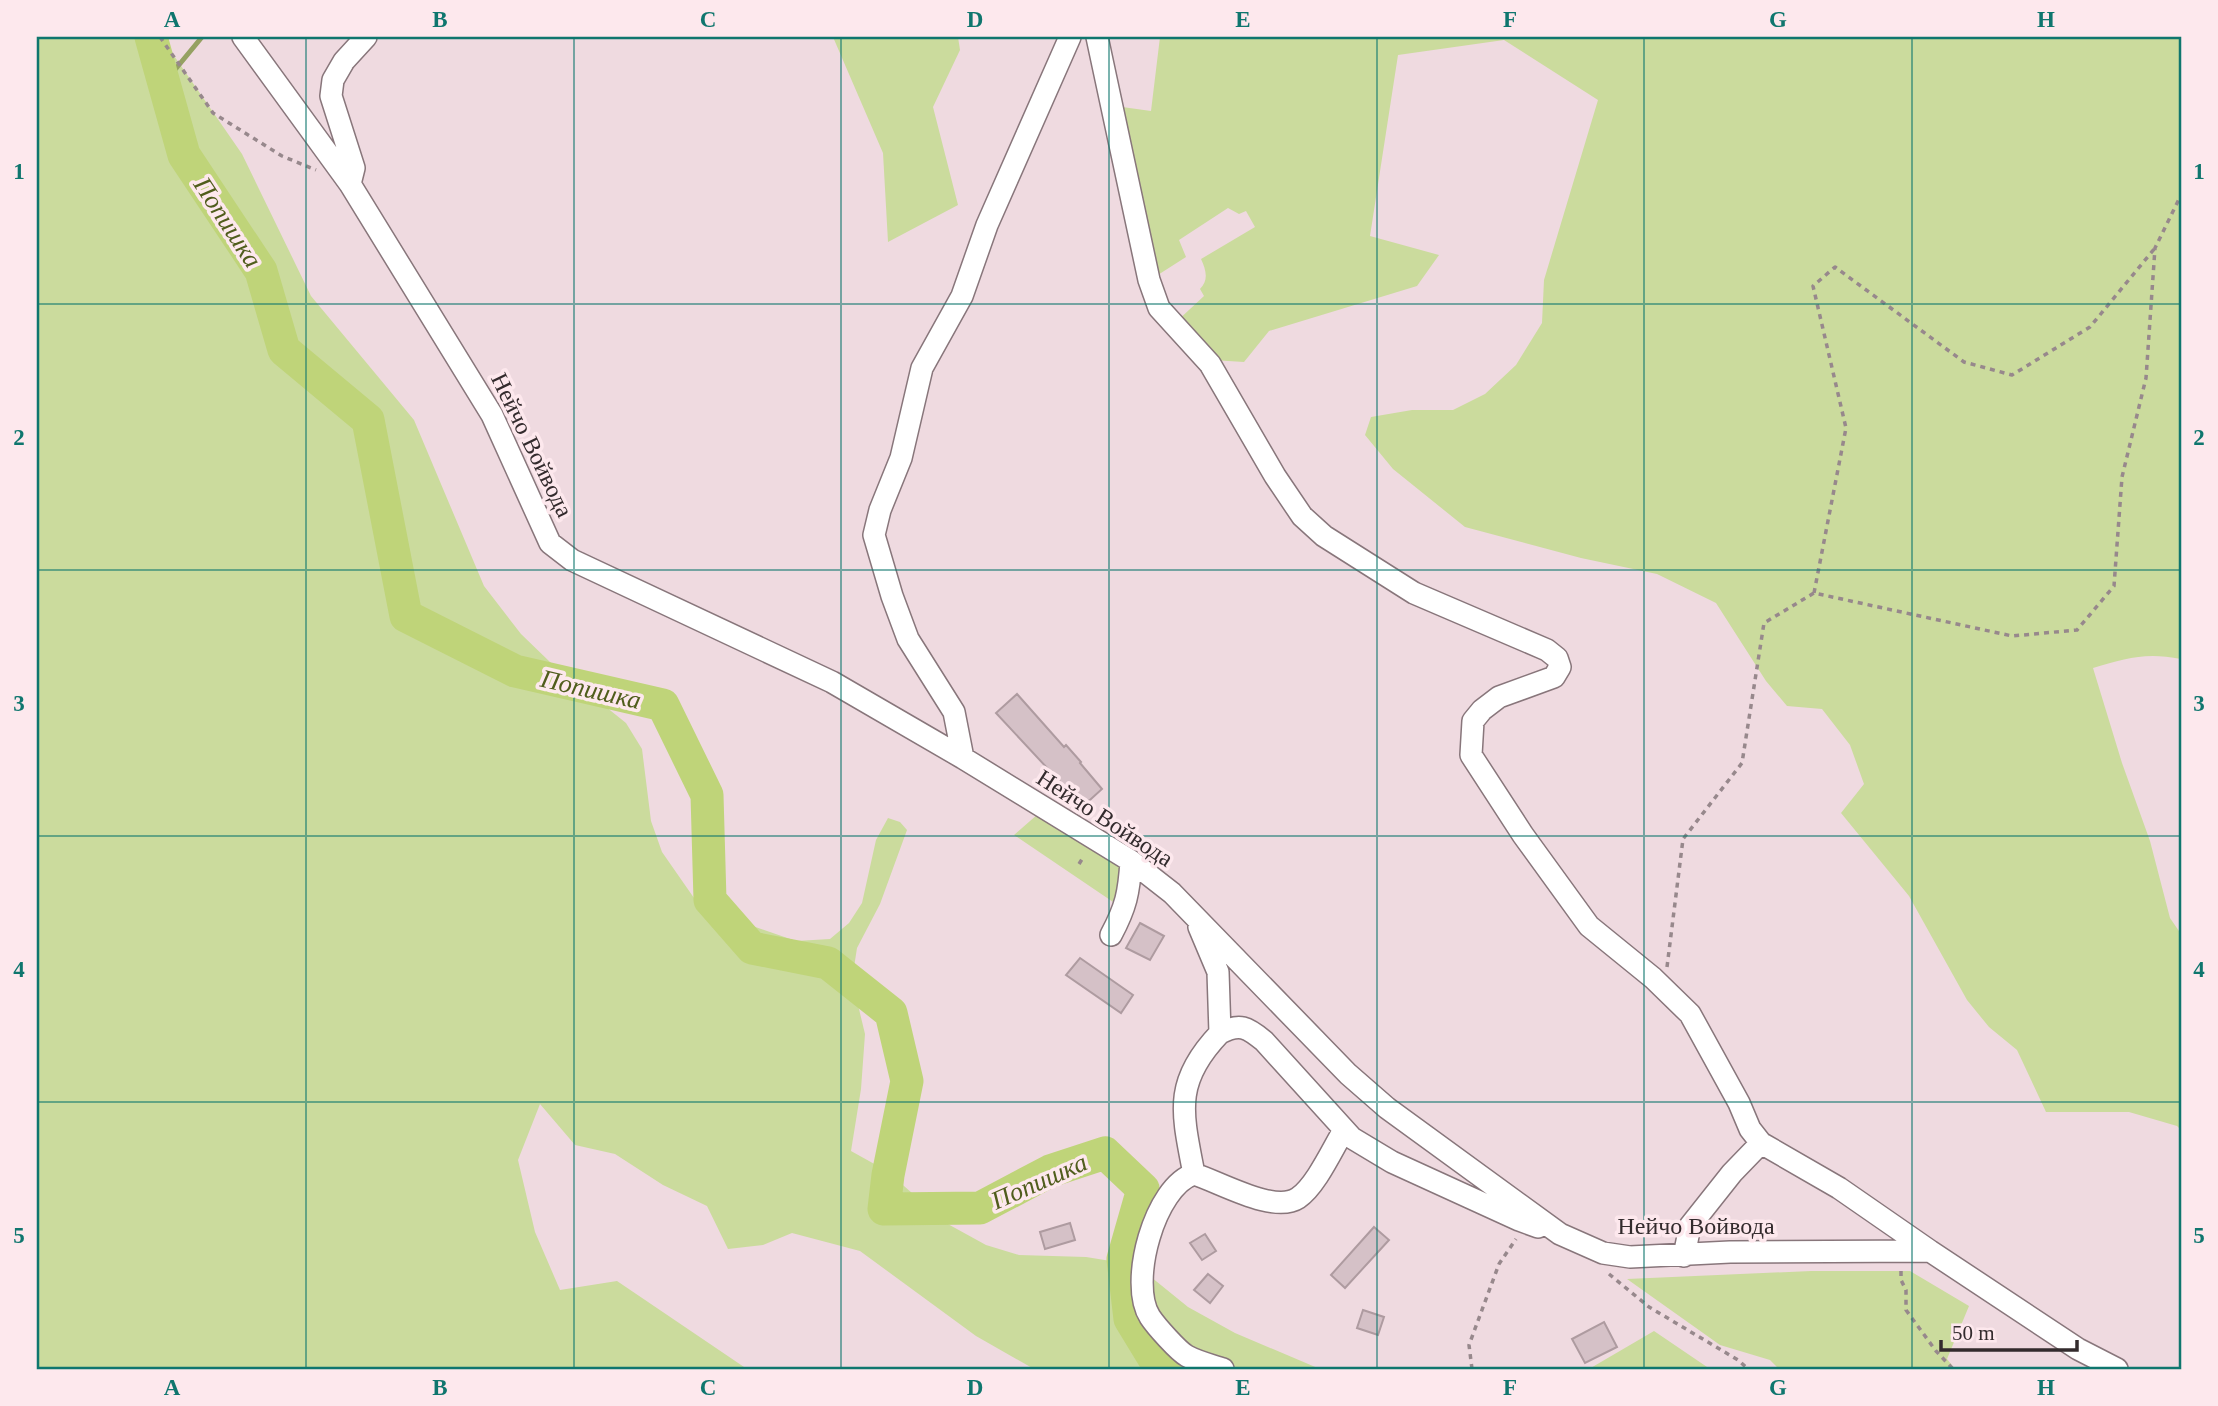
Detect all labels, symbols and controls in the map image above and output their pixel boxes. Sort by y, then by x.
text: A [164,7,181,32]
text: B [432,7,448,32]
text: C [700,7,716,32]
text: D [967,7,983,32]
text: E [1235,7,1251,32]
text: F [1503,7,1517,32]
text: G [1769,7,1787,32]
text: H [2037,7,2055,32]
text: 1 [13,159,25,184]
text: 1 [2193,159,2205,184]
water label: Попишка [187,171,267,273]
street label: Нейчо Войвода [486,369,578,522]
text: 2 [13,425,25,450]
text: 2 [2193,425,2205,450]
water label: Попишка [537,664,644,715]
text: 3 [13,691,25,716]
text: 3 [2193,691,2205,716]
street label: Нейчо Войвода [1032,764,1178,872]
text: 4 [13,957,25,982]
text: 4 [2193,957,2205,982]
water label: Попишка [986,1147,1092,1216]
street label: Нейчо Войвода [1617,1213,1775,1239]
text: 5 [13,1223,25,1248]
text: 5 [2193,1223,2205,1248]
scale bar [1941,1308,2078,1352]
text: 50 m [1952,1321,1995,1345]
text: A [164,1375,181,1400]
text: B [432,1375,448,1400]
text: C [700,1375,716,1400]
text: D [967,1375,983,1400]
text: E [1235,1375,1251,1400]
text: F [1503,1375,1517,1400]
text: G [1769,1375,1787,1400]
text: H [2037,1375,2055,1400]

